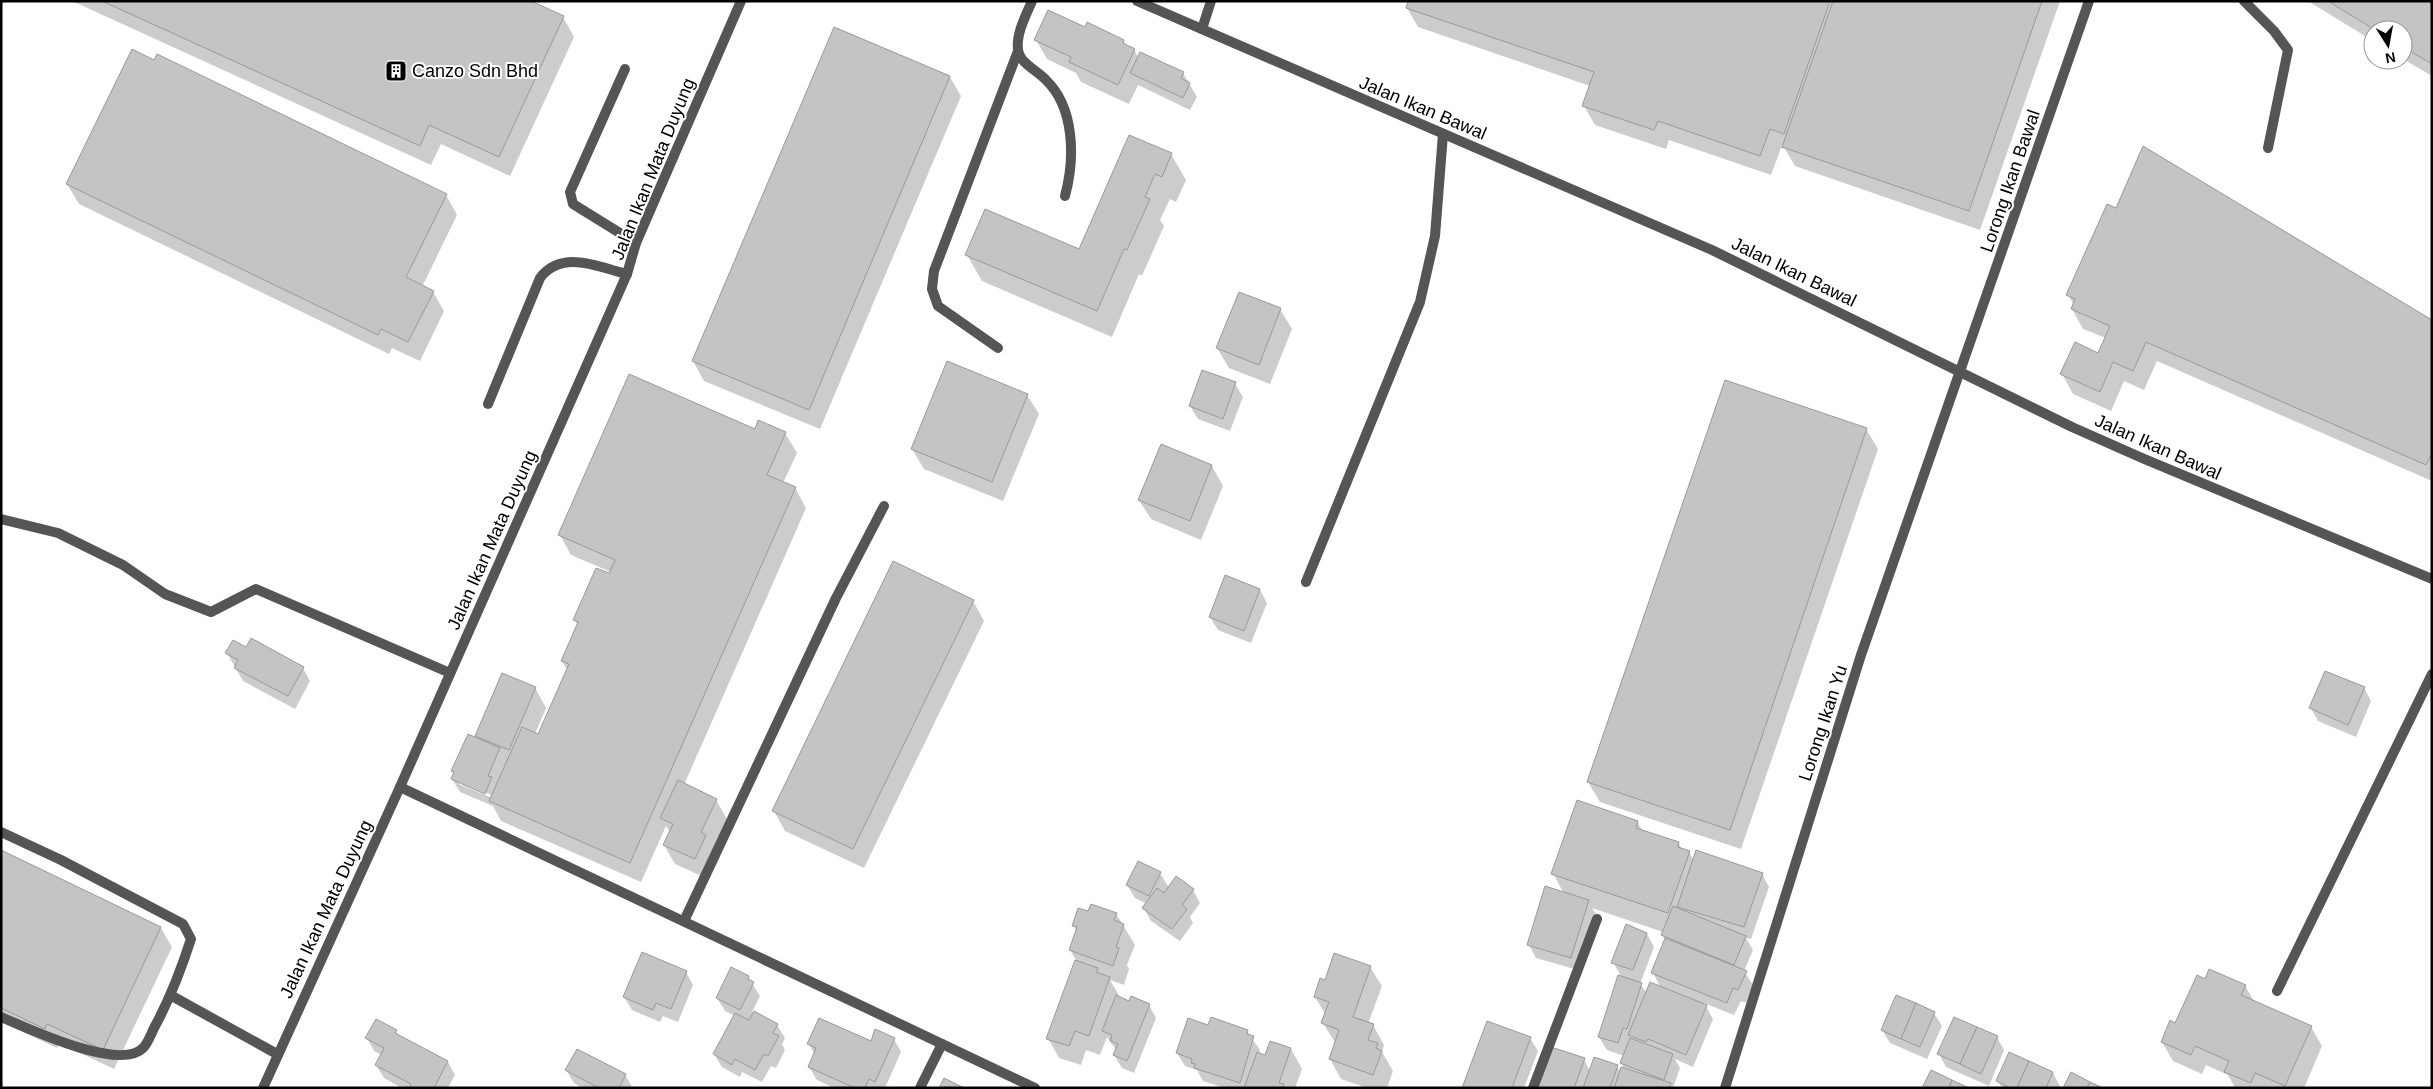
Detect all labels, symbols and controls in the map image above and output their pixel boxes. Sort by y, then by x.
north arrow [2363,20,2413,70]
text: N [2384,49,2397,67]
building icon: Canzo Sdn Bhd [384,59,408,83]
place label: Canzo Sdn Bhd [412,61,538,81]
street label: Jalan Ikan Bawal [1356,72,1490,144]
street label: Jalan Ikan Mata Duyung [607,75,699,263]
street label: Lorong Ikan Bawal [1976,107,2044,255]
street label: Jalan Ikan Bawal [1728,233,1860,311]
street label: Jalan Ikan Bawal [2092,410,2224,484]
street label: Jalan Ikan Mata Duyung [443,447,541,633]
street label: Lorong Ikan Yu [1795,662,1851,784]
street label: Jalan Ikan Mata Duyung [276,817,376,1001]

